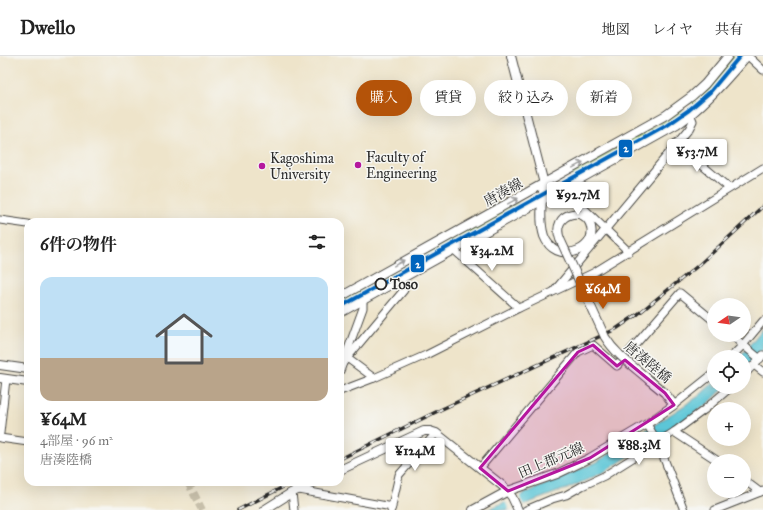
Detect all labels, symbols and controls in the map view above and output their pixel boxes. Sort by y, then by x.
text: Dwello [20,16,75,39]
text: 地図 [602,21,630,38]
text: レイヤ [652,21,693,38]
text: 共有 [715,21,743,38]
chip: 購入 [356,80,412,116]
chip: 賃貸 [420,80,476,116]
chip: 絞り込み [484,80,568,116]
chip: 新着 [576,80,632,116]
line badge: 2 [618,139,633,158]
pin: ¥53.7M [664,139,730,173]
text: 2 [623,142,629,155]
text: ¥53.7M [676,144,718,160]
place label: Faculty of Engineering [366,149,437,182]
place label: Kagoshima University [270,150,334,183]
marker: Faculty of Engineering [353,160,363,170]
one-way arrow [572,160,584,168]
marker: Kagoshima University [257,161,267,171]
street label: 唐湊線 [481,175,526,210]
pin: ¥92.7M [545,182,611,216]
text: ¥92.7M [556,187,600,203]
one-way arrow [507,197,519,204]
icon: filters [306,231,328,253]
text: 6件の物件 [40,234,117,255]
pin: ¥34.2M [459,238,525,272]
text: ¥34.2M [470,243,514,259]
line badge: 2 [410,254,425,273]
text: 2 [415,258,421,271]
one-way arrow [393,259,405,267]
place label: Toso [389,276,418,293]
pin: ¥64M [579,276,627,310]
marker: Toso [374,277,388,291]
text: ¥64M [585,281,621,297]
north arrow [707,298,751,342]
map controls [707,298,751,498]
icon: home [148,303,220,375]
street label: 唐湊陸橋 [621,338,675,387]
button: locate [707,350,751,394]
button: + [707,402,751,446]
text: ¥64M [40,409,87,430]
pin: ¥88.3M [606,432,672,466]
text: 4部屋 · 96 m² [40,433,113,449]
text: ¥88.3M [617,437,661,453]
pin: ¥124M [387,438,443,472]
street label: 田上郡元線 [516,439,587,482]
text: ¥124M [395,443,435,459]
text: 唐湊陸橋 [40,452,92,468]
button: − [707,454,751,498]

